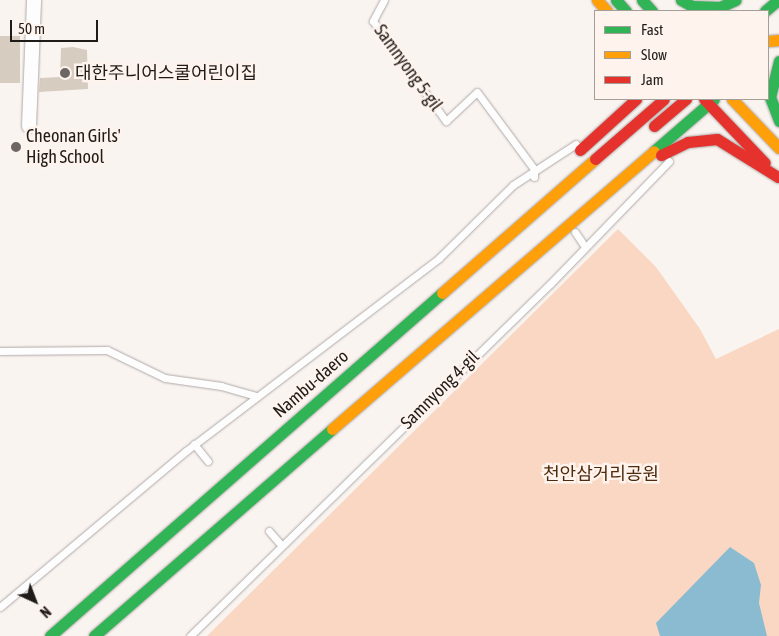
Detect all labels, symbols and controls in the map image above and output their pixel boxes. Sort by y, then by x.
scale bar [12,10,100,42]
legend [594,10,769,100]
text: 50 m [18,20,45,37]
street label: Samnyong 5-gil [369,20,447,116]
text: Fast [641,21,663,38]
text: Slow [641,46,667,63]
place label: 대한주니어스쿨어린이집 [75,62,257,84]
marker: 대한주니어스쿨어린이집 [59,67,71,79]
text: Jam [641,71,664,88]
place label: Cheonan Girls' High School [26,126,121,168]
marker: Cheonan Girls' High School [10,141,22,153]
street label: Nambu-daero [269,345,353,423]
street label: Samnyong 4-gil [396,346,484,434]
park label: 천안삼거리공원 [543,463,659,485]
north arrow [10,576,60,626]
text: N [37,603,54,621]

